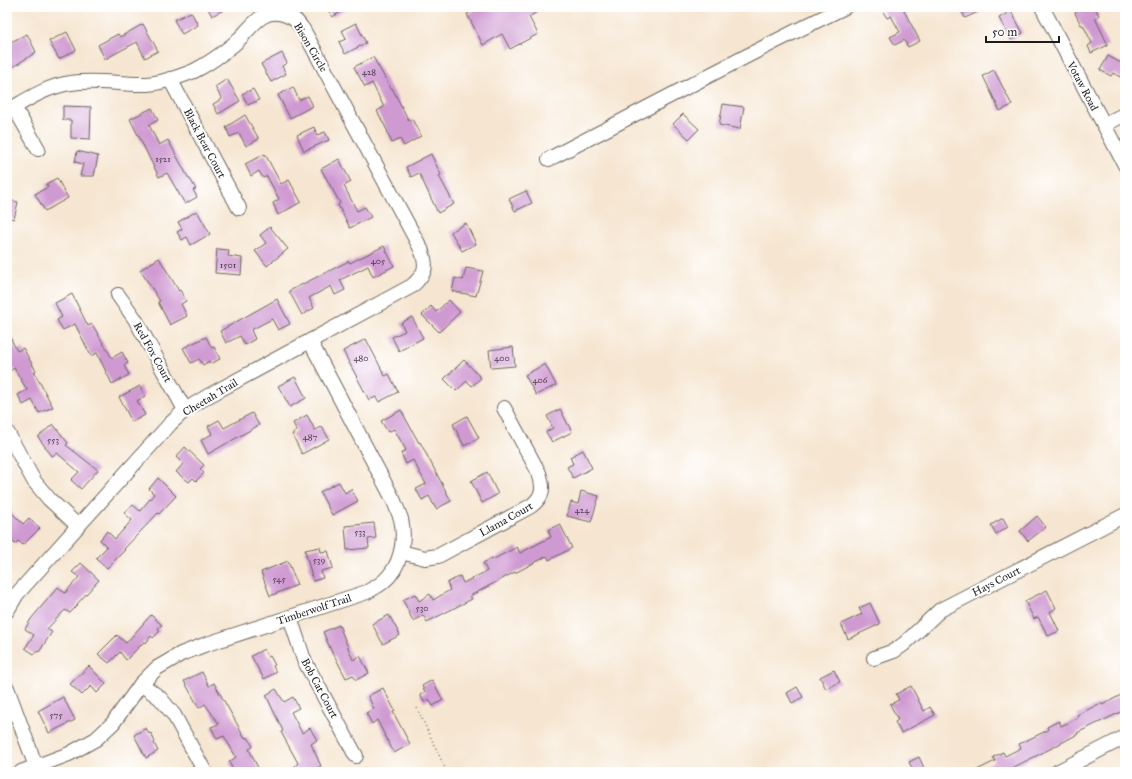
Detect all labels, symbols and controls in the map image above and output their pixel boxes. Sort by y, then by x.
scale bar [986,18,1059,44]
street label: Bison Circle [291,20,331,75]
text: 50 m [992,25,1017,39]
street label: Votaw Road [1064,58,1101,114]
house number: 428 [362,66,376,77]
street label: Black Bear Court [181,106,228,180]
house number: 1521 [155,153,171,164]
house number: 405 [371,255,386,266]
house number: 1501 [220,259,237,270]
street label: Red Fox Court [131,320,175,385]
house number: 480 [353,352,369,363]
house number: 400 [494,352,510,363]
house number: 406 [533,374,548,385]
street label: Cheetah Trail [180,376,240,419]
house number: 487 [303,431,317,442]
house number: 553 [47,434,59,445]
street label: Llama Court [477,499,535,539]
house number: 424 [575,504,590,515]
house number: 533 [354,526,366,537]
house number: 539 [313,554,325,565]
street label: Hays Court [970,564,1023,599]
house number: 545 [272,573,286,584]
street label: Timberwolf Trail [275,591,353,628]
house number: 530 [415,602,429,613]
street label: Bob Cat Court [298,656,341,721]
house number: 575 [49,709,63,720]

